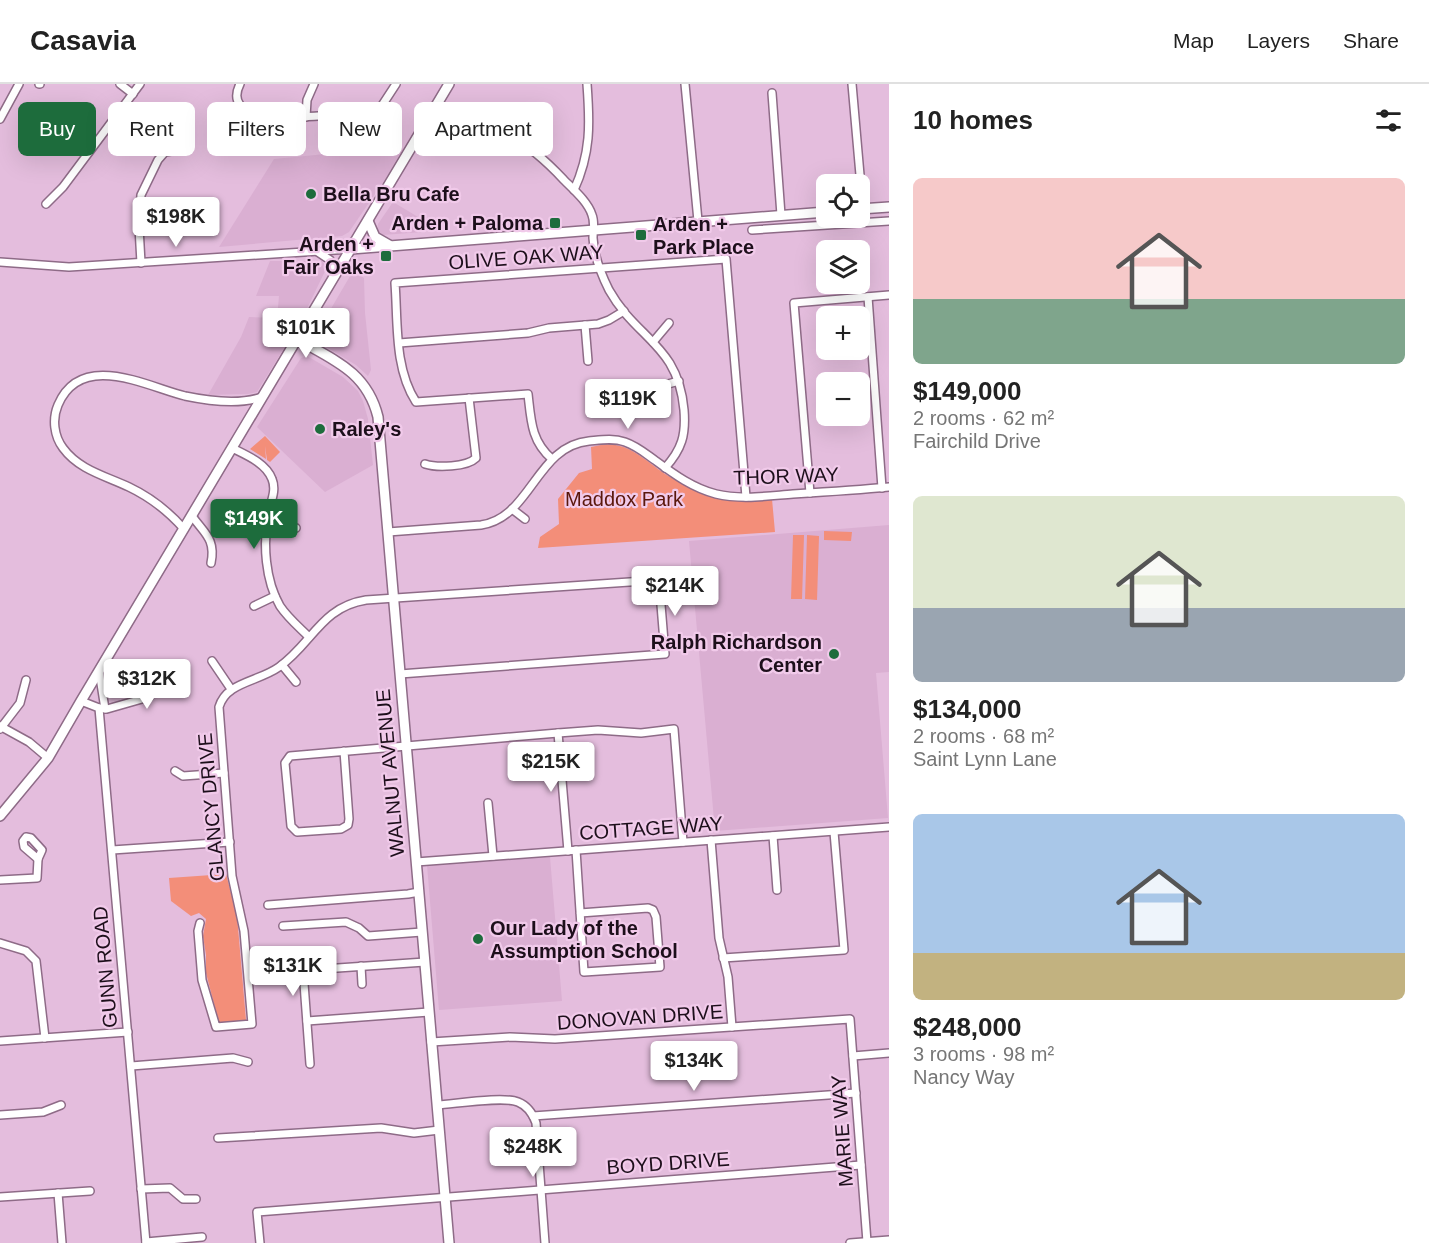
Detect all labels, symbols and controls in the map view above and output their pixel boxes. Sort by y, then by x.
text: Casavia [30,25,136,56]
text: Map [1173,29,1214,52]
text: Layers [1247,29,1310,52]
text: Share [1343,29,1399,52]
chip: Buy [18,102,96,156]
chip: Rent [108,102,195,156]
chip: Filters [207,102,306,156]
chip: New [318,102,402,156]
chip: Apartment [414,102,553,156]
icon: filters [1372,104,1405,137]
text: 10 homes [913,105,1033,135]
map controls [816,174,870,426]
button: locate [816,174,870,228]
place label: Bella Bru Cafe [323,183,460,205]
marker: Bella Bru Cafe [304,187,318,201]
pin: $198K [134,197,218,248]
text: $198K [147,205,205,227]
place label: Arden + Paloma [391,212,544,234]
place label: Arden + Park Place [653,213,754,258]
marker: Arden + Paloma [548,216,562,230]
icon: home [1105,217,1213,325]
marker: Arden + Park Place [634,228,648,242]
place label: Arden + Fair Oaks [283,233,374,278]
button: layers [816,240,870,294]
street label: OLIVE OAK WAY [448,241,604,273]
marker: Arden + Fair Oaks [379,249,393,263]
button: + [816,306,870,360]
pin: $101K [264,308,348,359]
text: $101K [277,316,335,338]
button: − [816,372,870,426]
text: $149,000 [913,376,1021,406]
pin: $119K [586,379,670,430]
text: $119K [599,387,657,409]
text: 2 rooms · 62 m² [913,407,1054,429]
place label: Raley's [332,418,401,440]
marker: Raley's [313,422,327,436]
text: Fairchild Drive [913,430,1041,452]
street label: THOR WAY [733,463,839,489]
park label: Maddox Park [565,488,684,510]
pin: $149K [212,499,296,550]
text: $149K [225,507,283,529]
icon: home [1105,535,1213,643]
pin: $214K [633,566,717,617]
text: $214K [646,574,704,596]
place label: Ralph Richardson Center [651,631,822,676]
marker: Ralph Richardson Center [827,647,841,661]
pin: $312K [105,659,189,710]
text: $312K [118,667,176,689]
street label: WALNUT AVENUE [372,688,408,858]
text: $134,000 [913,694,1021,724]
text: 2 rooms · 68 m² [913,725,1054,747]
street label: GLANCY DRIVE [194,732,228,882]
pin: $215K [509,742,593,793]
text: Saint Lynn Lane [913,748,1057,770]
text: $215K [522,750,580,772]
street label: COTTAGE WAY [578,812,724,844]
icon: home [1105,853,1213,961]
street label: GUNN ROAD [89,905,121,1029]
place label: Our Lady of the Assumption School [490,917,678,962]
marker: Our Lady of the Assumption School [471,932,485,946]
pin: $131K [251,946,335,997]
text: $131K [264,954,322,976]
street label: DONOVAN DRIVE [556,1000,724,1034]
text: $248,000 [913,1012,1021,1042]
pin: $134K [652,1041,736,1092]
text: 3 rooms · 98 m² [913,1043,1054,1065]
text: $134K [665,1049,723,1071]
text: Nancy Way [913,1066,1015,1088]
street label: MARIE WAY [827,1074,857,1188]
pin: $248K [491,1127,575,1178]
text: $248K [504,1135,562,1157]
street label: BOYD DRIVE [606,1148,730,1178]

